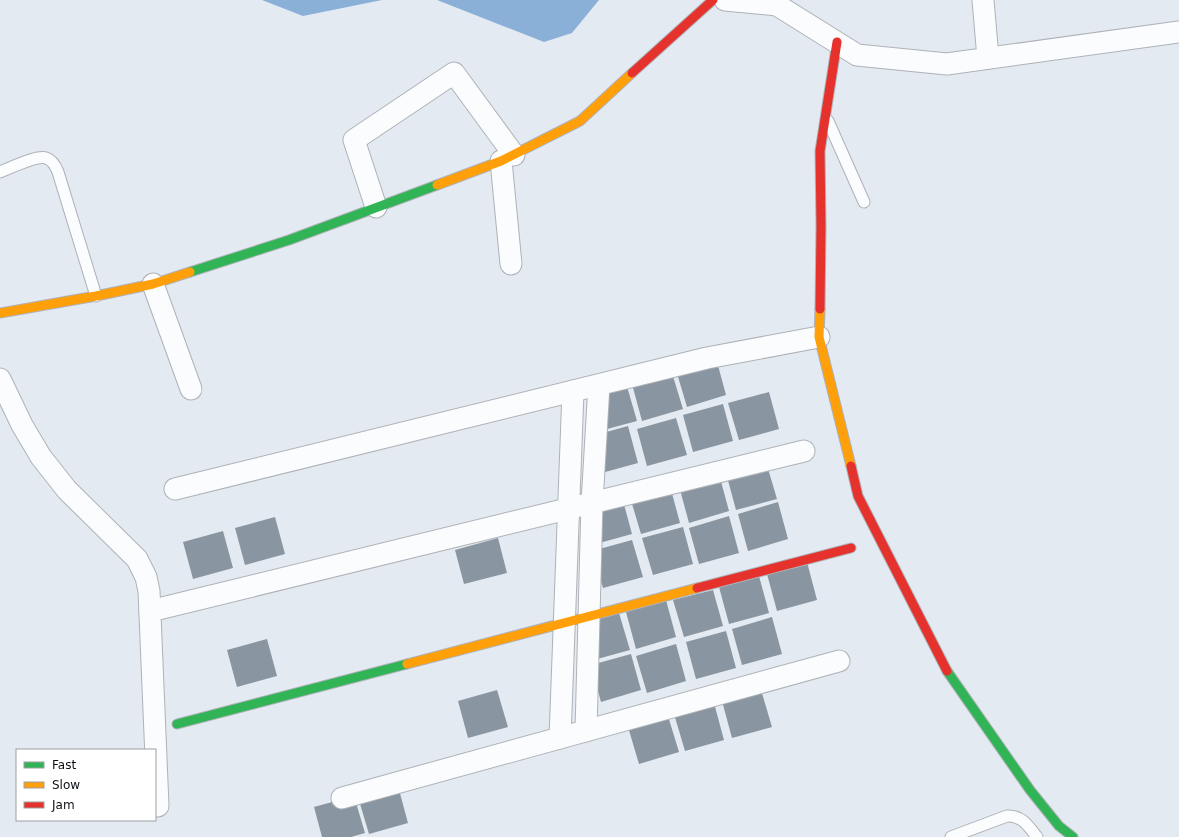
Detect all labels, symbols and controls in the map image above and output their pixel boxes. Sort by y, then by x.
legend [16,749,156,821]
text: Fast [52,758,76,772]
text: Slow [52,778,80,792]
text: Jam [51,798,75,812]

